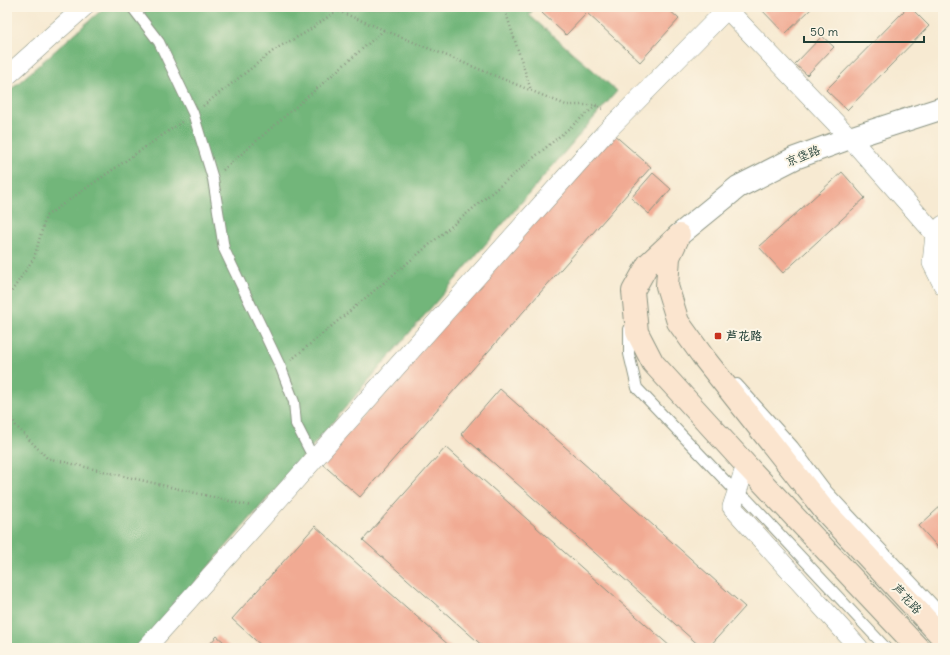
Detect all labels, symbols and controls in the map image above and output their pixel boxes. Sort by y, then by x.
scale bar [804,18,924,44]
text: 50 m [810,24,839,39]
street label: 京垡路 [783,142,822,169]
place label: 芦花路 [726,328,762,343]
marker: 芦花路 [713,331,723,341]
street label: 芦花路 [890,580,925,617]

